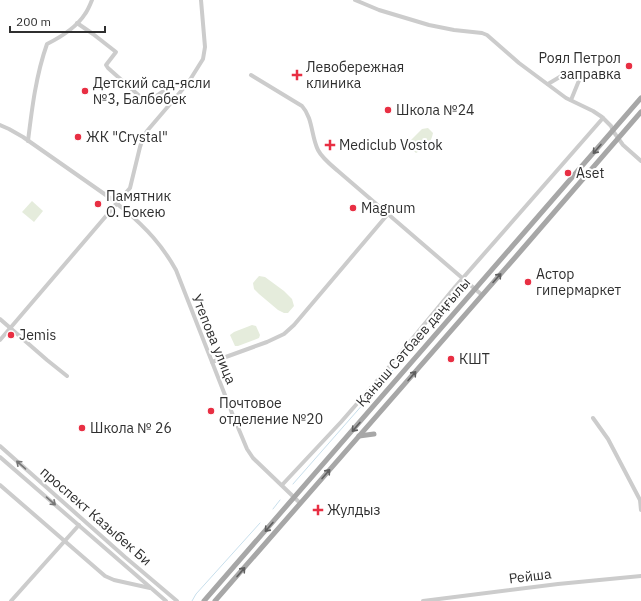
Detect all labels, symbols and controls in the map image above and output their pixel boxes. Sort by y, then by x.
scale bar [10,8,105,34]
text: 200 m [16,14,51,29]
place label: Роял Петрол заправка [539,49,622,83]
place label: Левобережная клиника [306,58,404,92]
marker: Роял Петрол заправка [624,61,634,71]
marker: Левобережная клиника [291,69,303,81]
place label: Детский сад-ясли №3, Балбөбек [93,74,211,108]
marker: Детский сад-ясли №3, Балбөбек [80,86,90,96]
place label: Школа №24 [396,101,475,119]
marker: Школа №24 [383,105,393,115]
place label: ЖК "Crystal" [86,128,168,146]
marker: ЖК "Crystal" [73,132,83,142]
place label: Mediclub Vostok [339,136,443,154]
marker: Mediclub Vostok [324,139,336,151]
one-way arrow [593,143,602,153]
place label: Aset [576,164,604,182]
marker: Aset [563,168,573,178]
place label: Памятник О. Бокею [106,187,171,221]
marker: Памятник О. Бокею [93,199,103,209]
place label: Magnum [361,199,415,217]
marker: Magnum [348,203,358,213]
place label: Астор гипермаркет [536,265,621,299]
one-way arrow [493,273,502,283]
street label: Қаныш Сәтбаев даңғылы [352,274,474,410]
marker: Астор гипермаркет [523,277,533,287]
street label: Утепова улица [188,291,240,387]
place label: Jemis [19,326,57,344]
marker: Jemis [6,330,16,340]
place label: КШТ [459,350,490,368]
marker: КШТ [446,354,456,364]
one-way arrow [407,370,416,381]
place label: Почтовое отделение №20 [219,394,323,428]
marker: Почтовое отделение №20 [206,406,216,416]
place label: Школа № 26 [90,419,172,437]
one-way arrow [351,421,360,432]
marker: Школа № 26 [77,423,87,433]
one-way arrow [16,460,26,469]
street label: проспект Казыбек Би [37,463,155,569]
one-way arrow [322,468,331,479]
one-way arrow [45,496,56,505]
place label: Жулдыз [327,501,381,519]
marker: Жулдыз [312,504,324,516]
one-way arrow [264,522,273,532]
street label: Рейша [508,564,553,588]
one-way arrow [236,566,245,577]

